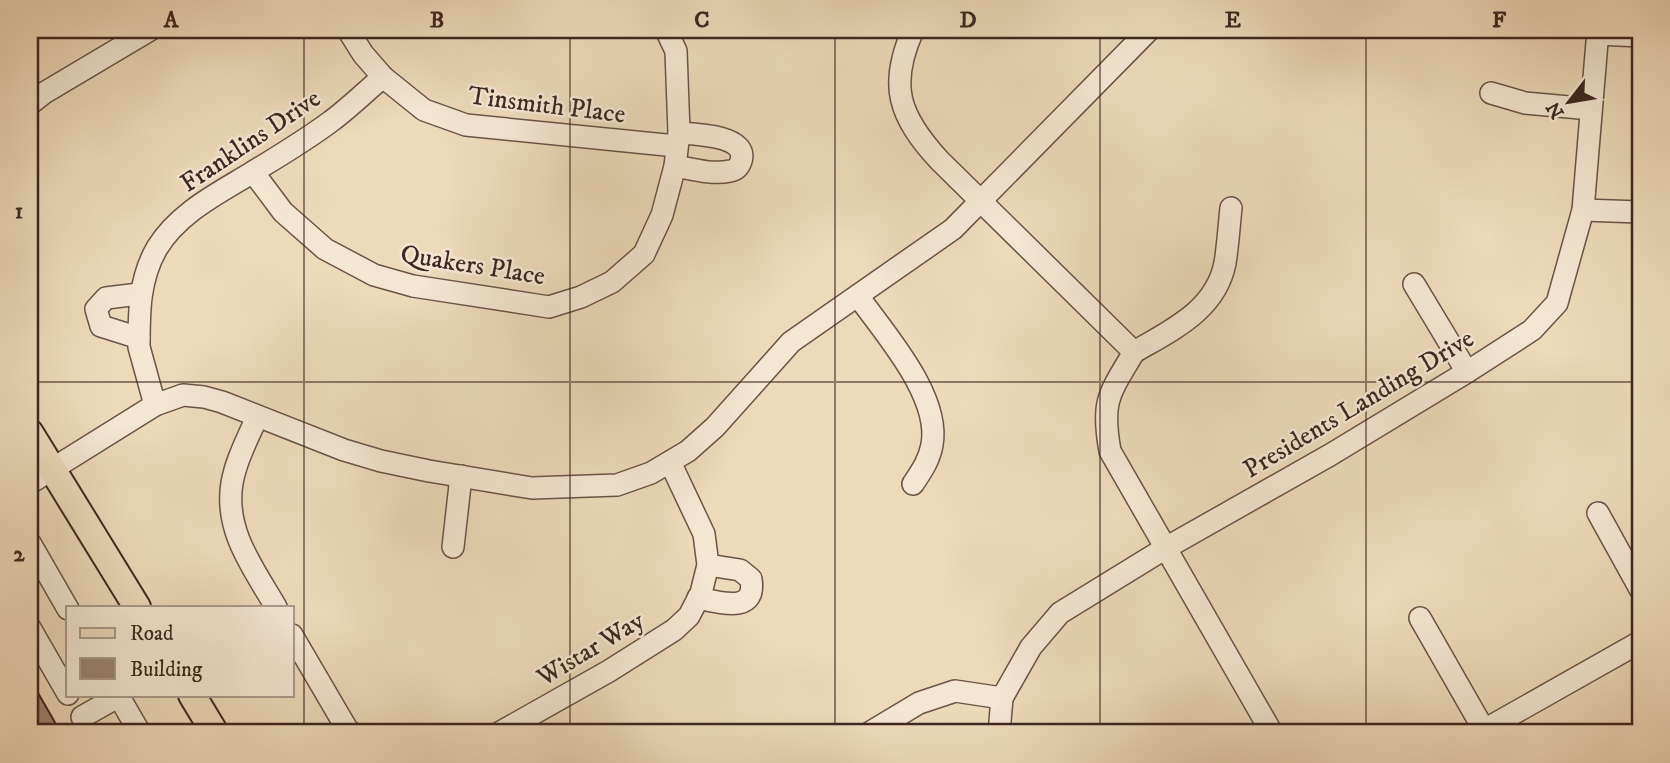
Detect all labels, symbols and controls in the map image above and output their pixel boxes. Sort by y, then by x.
text: A [163,6,180,35]
text: B [430,6,444,35]
text: C [694,6,710,35]
text: D [959,6,977,35]
text: E [1225,6,1241,35]
text: F [1492,6,1507,35]
north arrow [1534,66,1604,136]
street label: Tinsmith Place [466,79,627,131]
street label: Franklins Drive [174,82,327,200]
text: N [1542,97,1570,123]
text: 1 [15,197,23,226]
street label: Quakers Place [398,238,547,293]
street label: Presidents Landing Drive [1237,322,1480,486]
text: 2 [13,540,25,569]
street label: Wistar Way [530,604,651,695]
legend [66,606,294,696]
text: Road [130,621,174,647]
text: Building [130,657,203,683]

